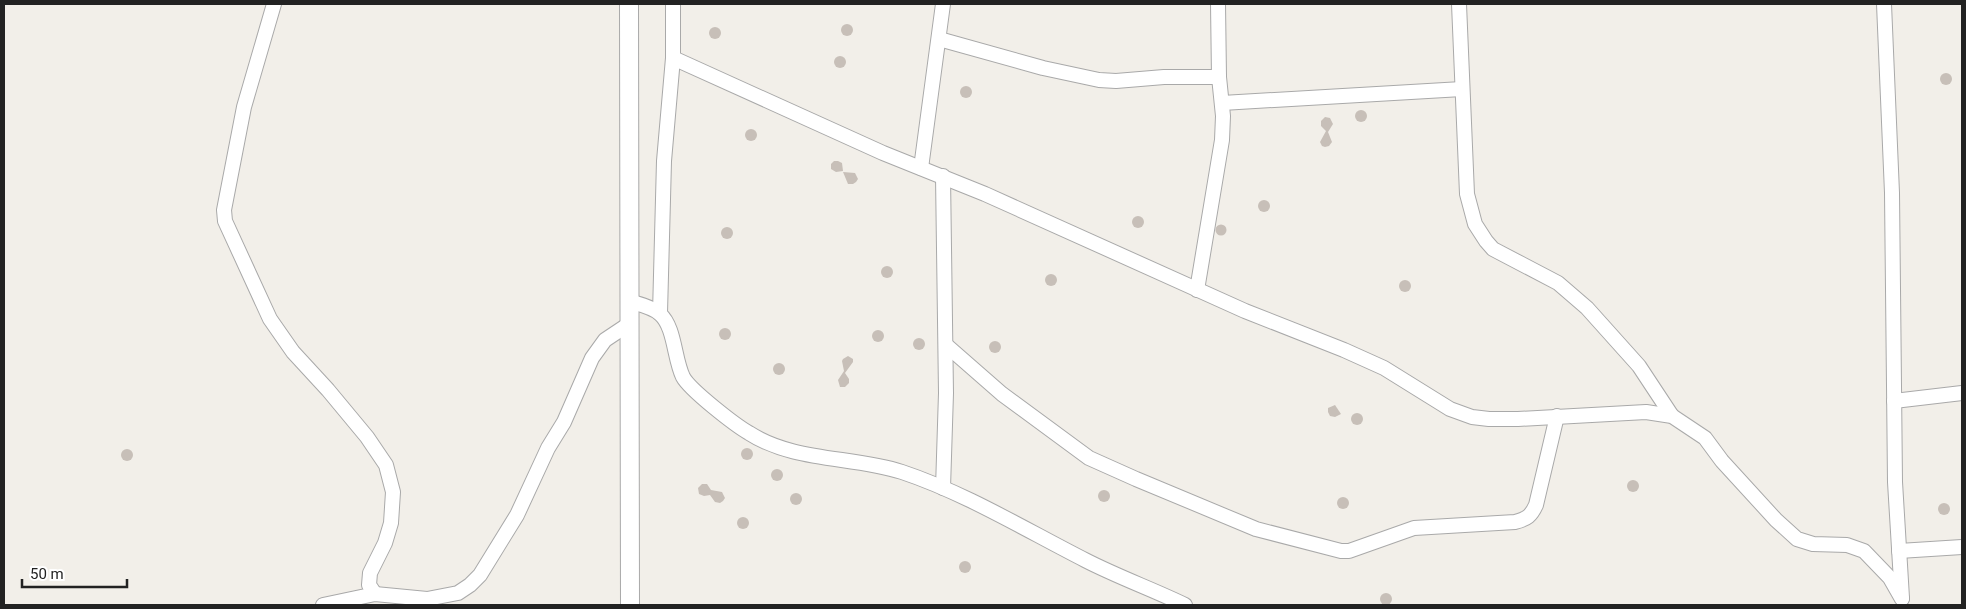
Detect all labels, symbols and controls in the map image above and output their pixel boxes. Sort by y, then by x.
scale bar [22,556,128,588]
text: 50 m [30,565,64,583]

